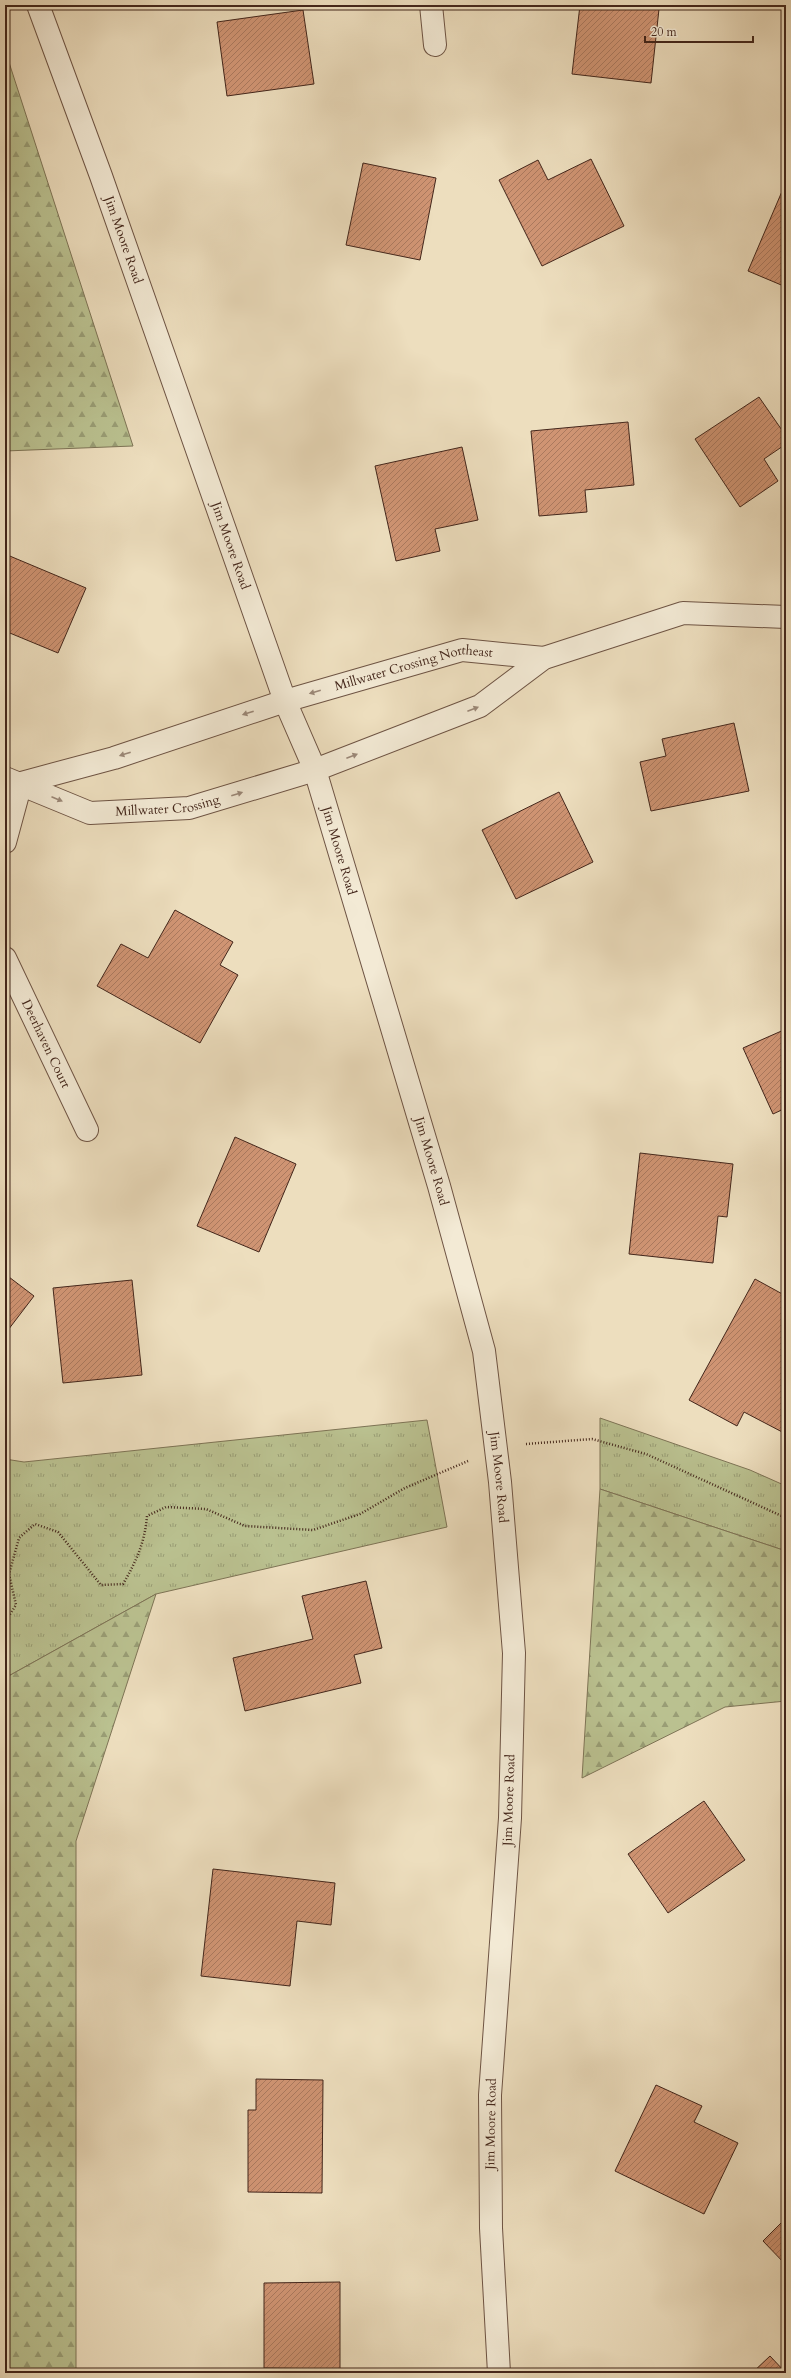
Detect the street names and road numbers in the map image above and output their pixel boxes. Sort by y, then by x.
street label: Jim Moore Road [99,192,147,286]
street label: Jim Moore Road [206,498,254,592]
street label: Millwater Crossing Northeast [332,641,494,695]
street label: Millwater Crossing [115,790,223,821]
street label: Jim Moore Road [317,802,361,897]
street label: Deerhaven Court [17,996,75,1091]
street label: Jim Moore Road [409,1113,453,1208]
street label: Jim Moore Road [485,1429,512,1524]
street label: Jim Moore Road [498,1754,520,1848]
street label: Jim Moore Road [481,2078,501,2172]

